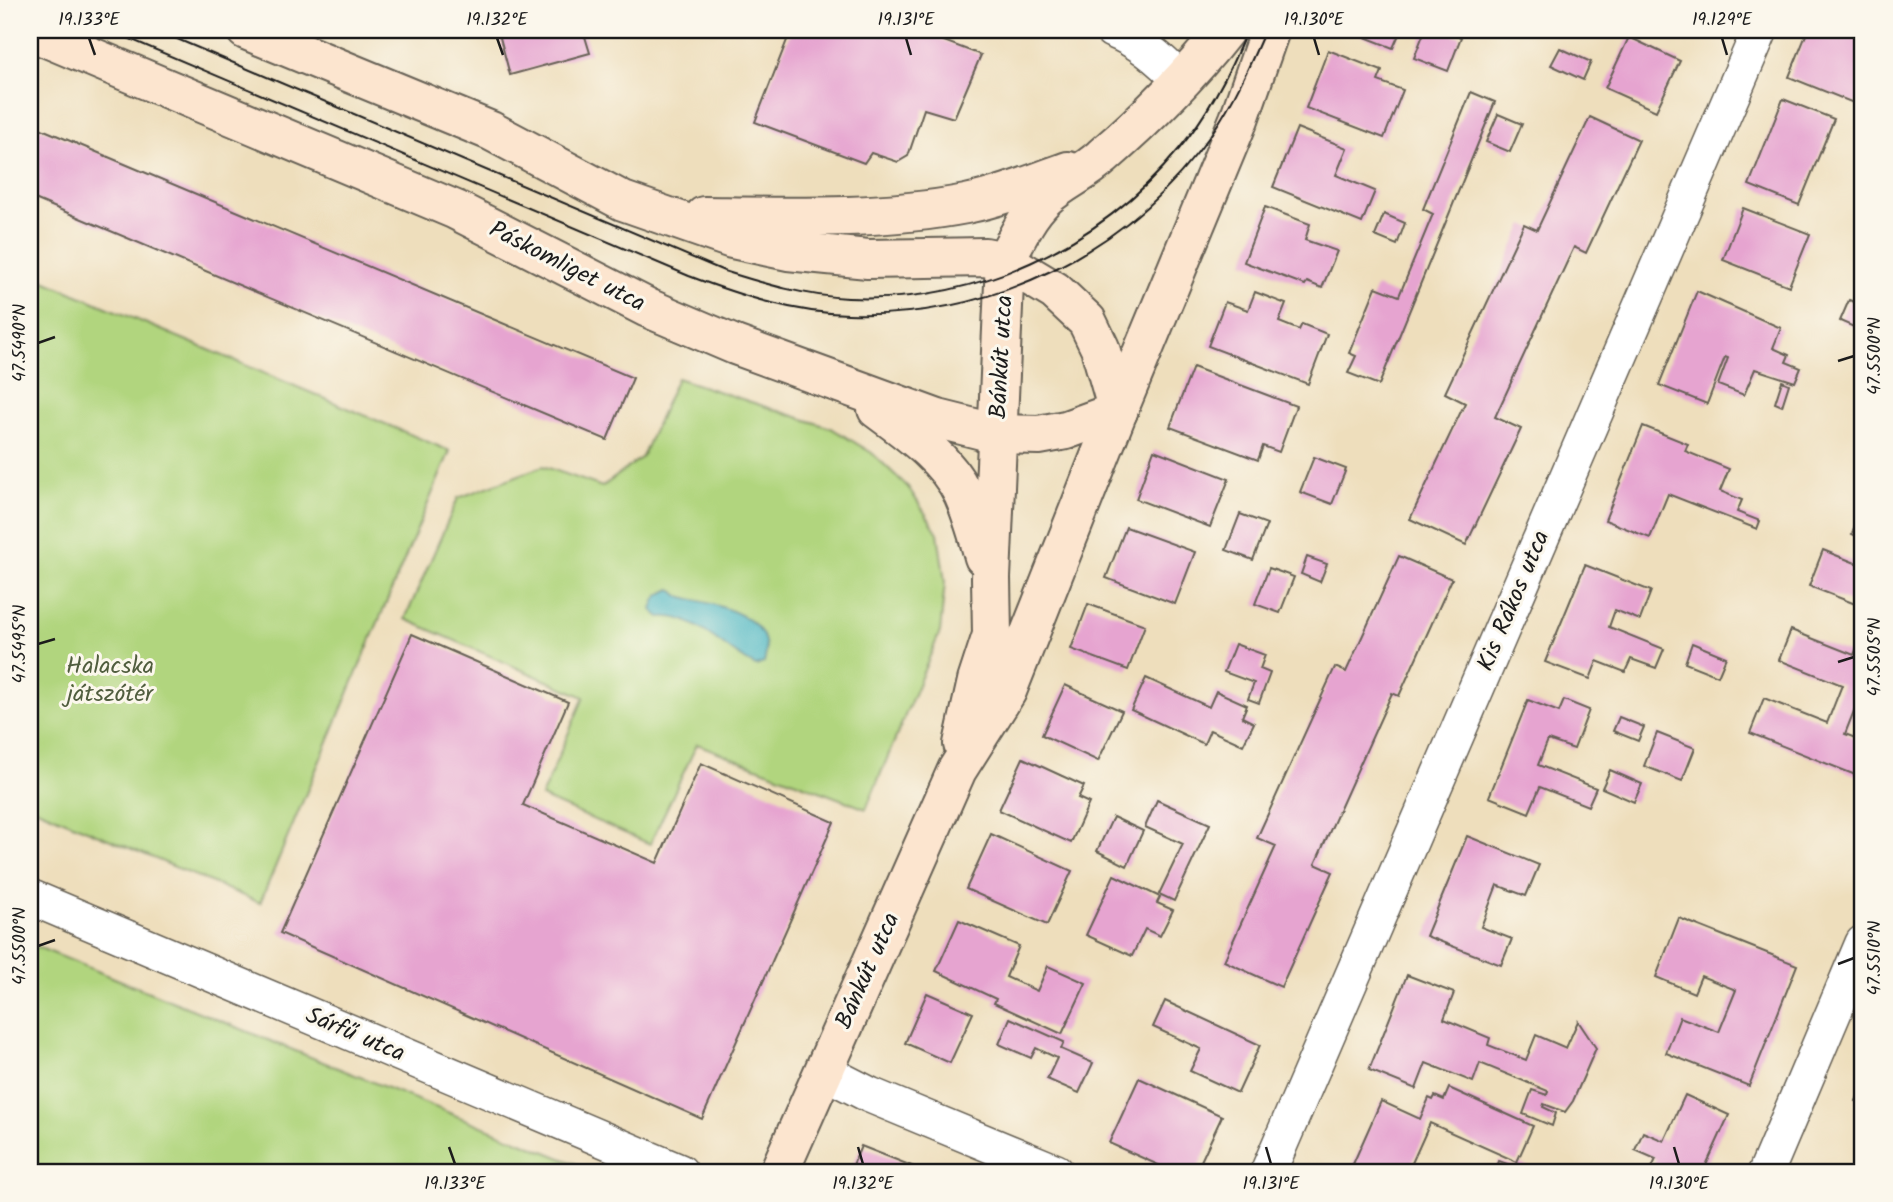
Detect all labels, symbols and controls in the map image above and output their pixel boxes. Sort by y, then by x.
text: 19.133°E [58,6,120,35]
text: 19.132°E [466,6,528,35]
text: 19.131°E [878,6,935,35]
text: 19.130°E [1284,6,1345,35]
text: 19.129°E [1692,6,1753,35]
street label: Páskomliget utca [482,211,652,323]
street label: Bánkút utca [979,294,1025,420]
text: 47.5490°N [6,304,35,382]
text: 47.5500°N [1861,317,1890,395]
street label: Kis Rákos utca [1467,524,1561,678]
text: 47.5495°N [6,605,35,683]
text: 47.5505°N [1861,618,1890,696]
park label: Halacska játszótér [61,647,155,714]
text: 47.5500°N [6,907,35,985]
street label: Bánkút utca [825,907,911,1035]
text: 47.5510°N [1861,921,1890,995]
street label: Sárfű utca [299,997,411,1073]
text: 19.133°E [424,1170,486,1199]
text: 19.132°E [832,1170,894,1199]
text: 19.131°E [1243,1170,1300,1199]
text: 19.130°E [1649,1170,1710,1199]

